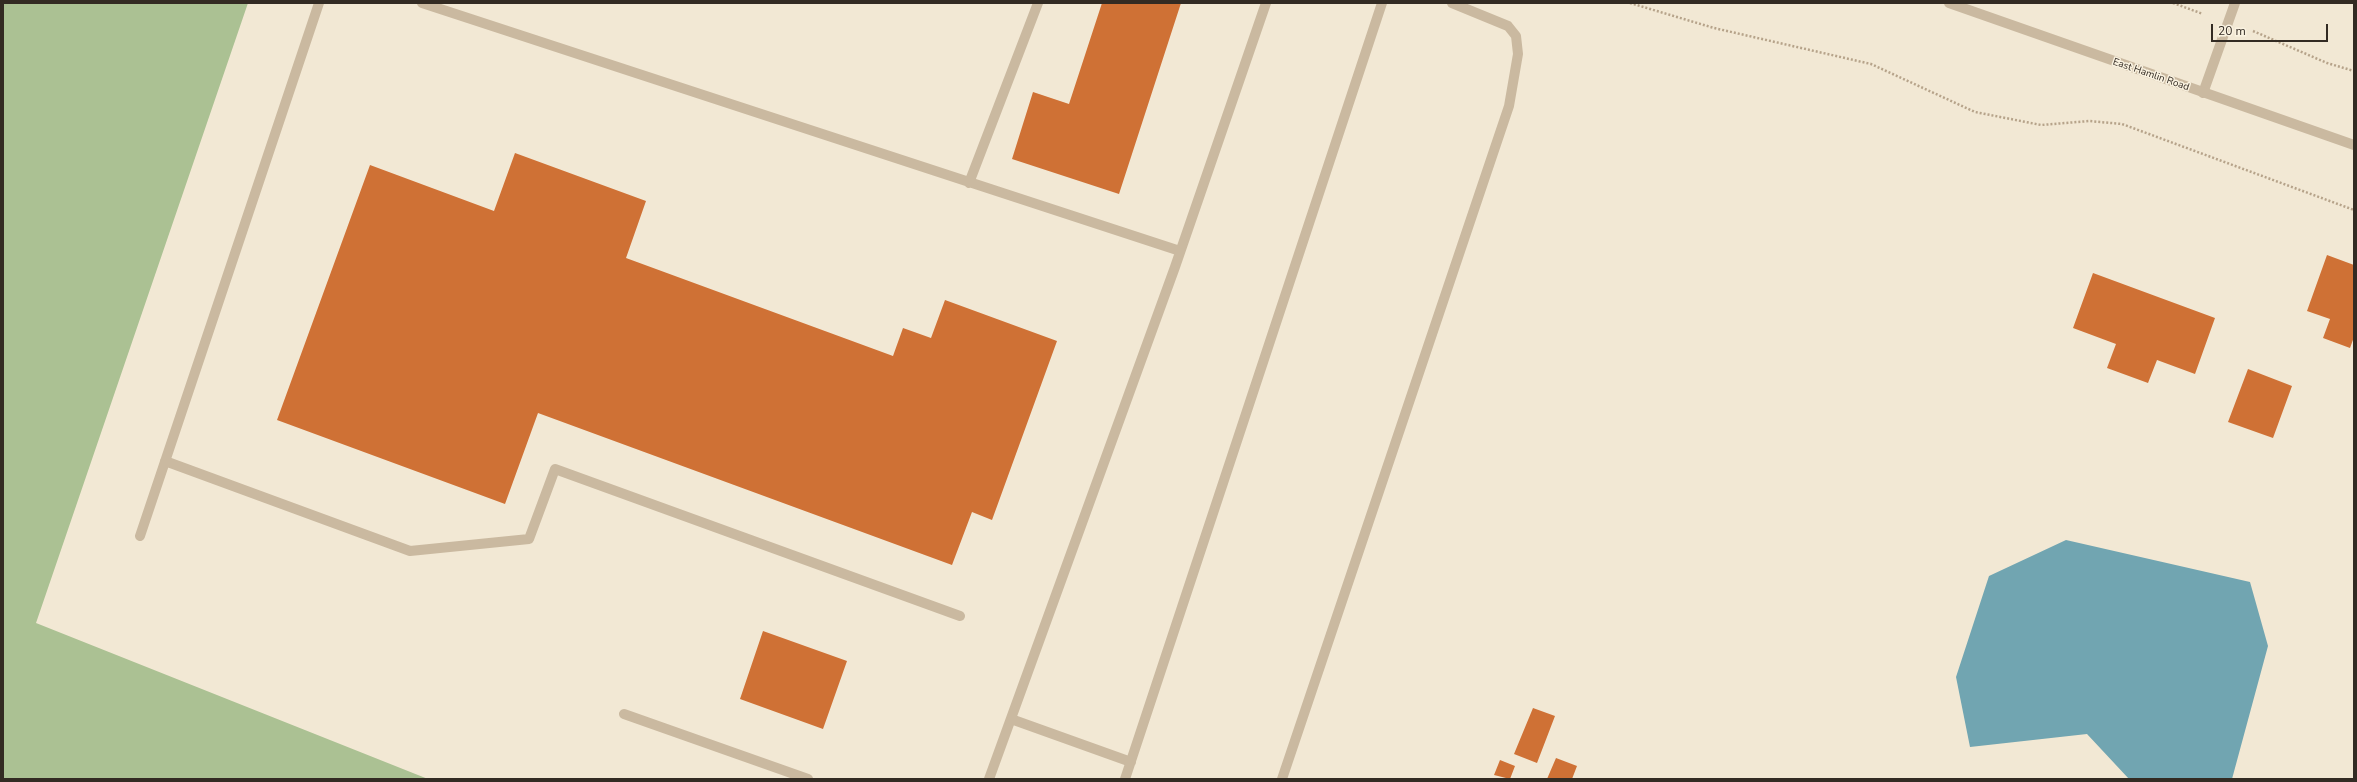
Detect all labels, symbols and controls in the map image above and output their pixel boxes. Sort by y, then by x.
scale bar [2213,16,2330,42]
text: 20 m [2218,23,2246,39]
street label: East Hamlin Road [2111,56,2191,94]

